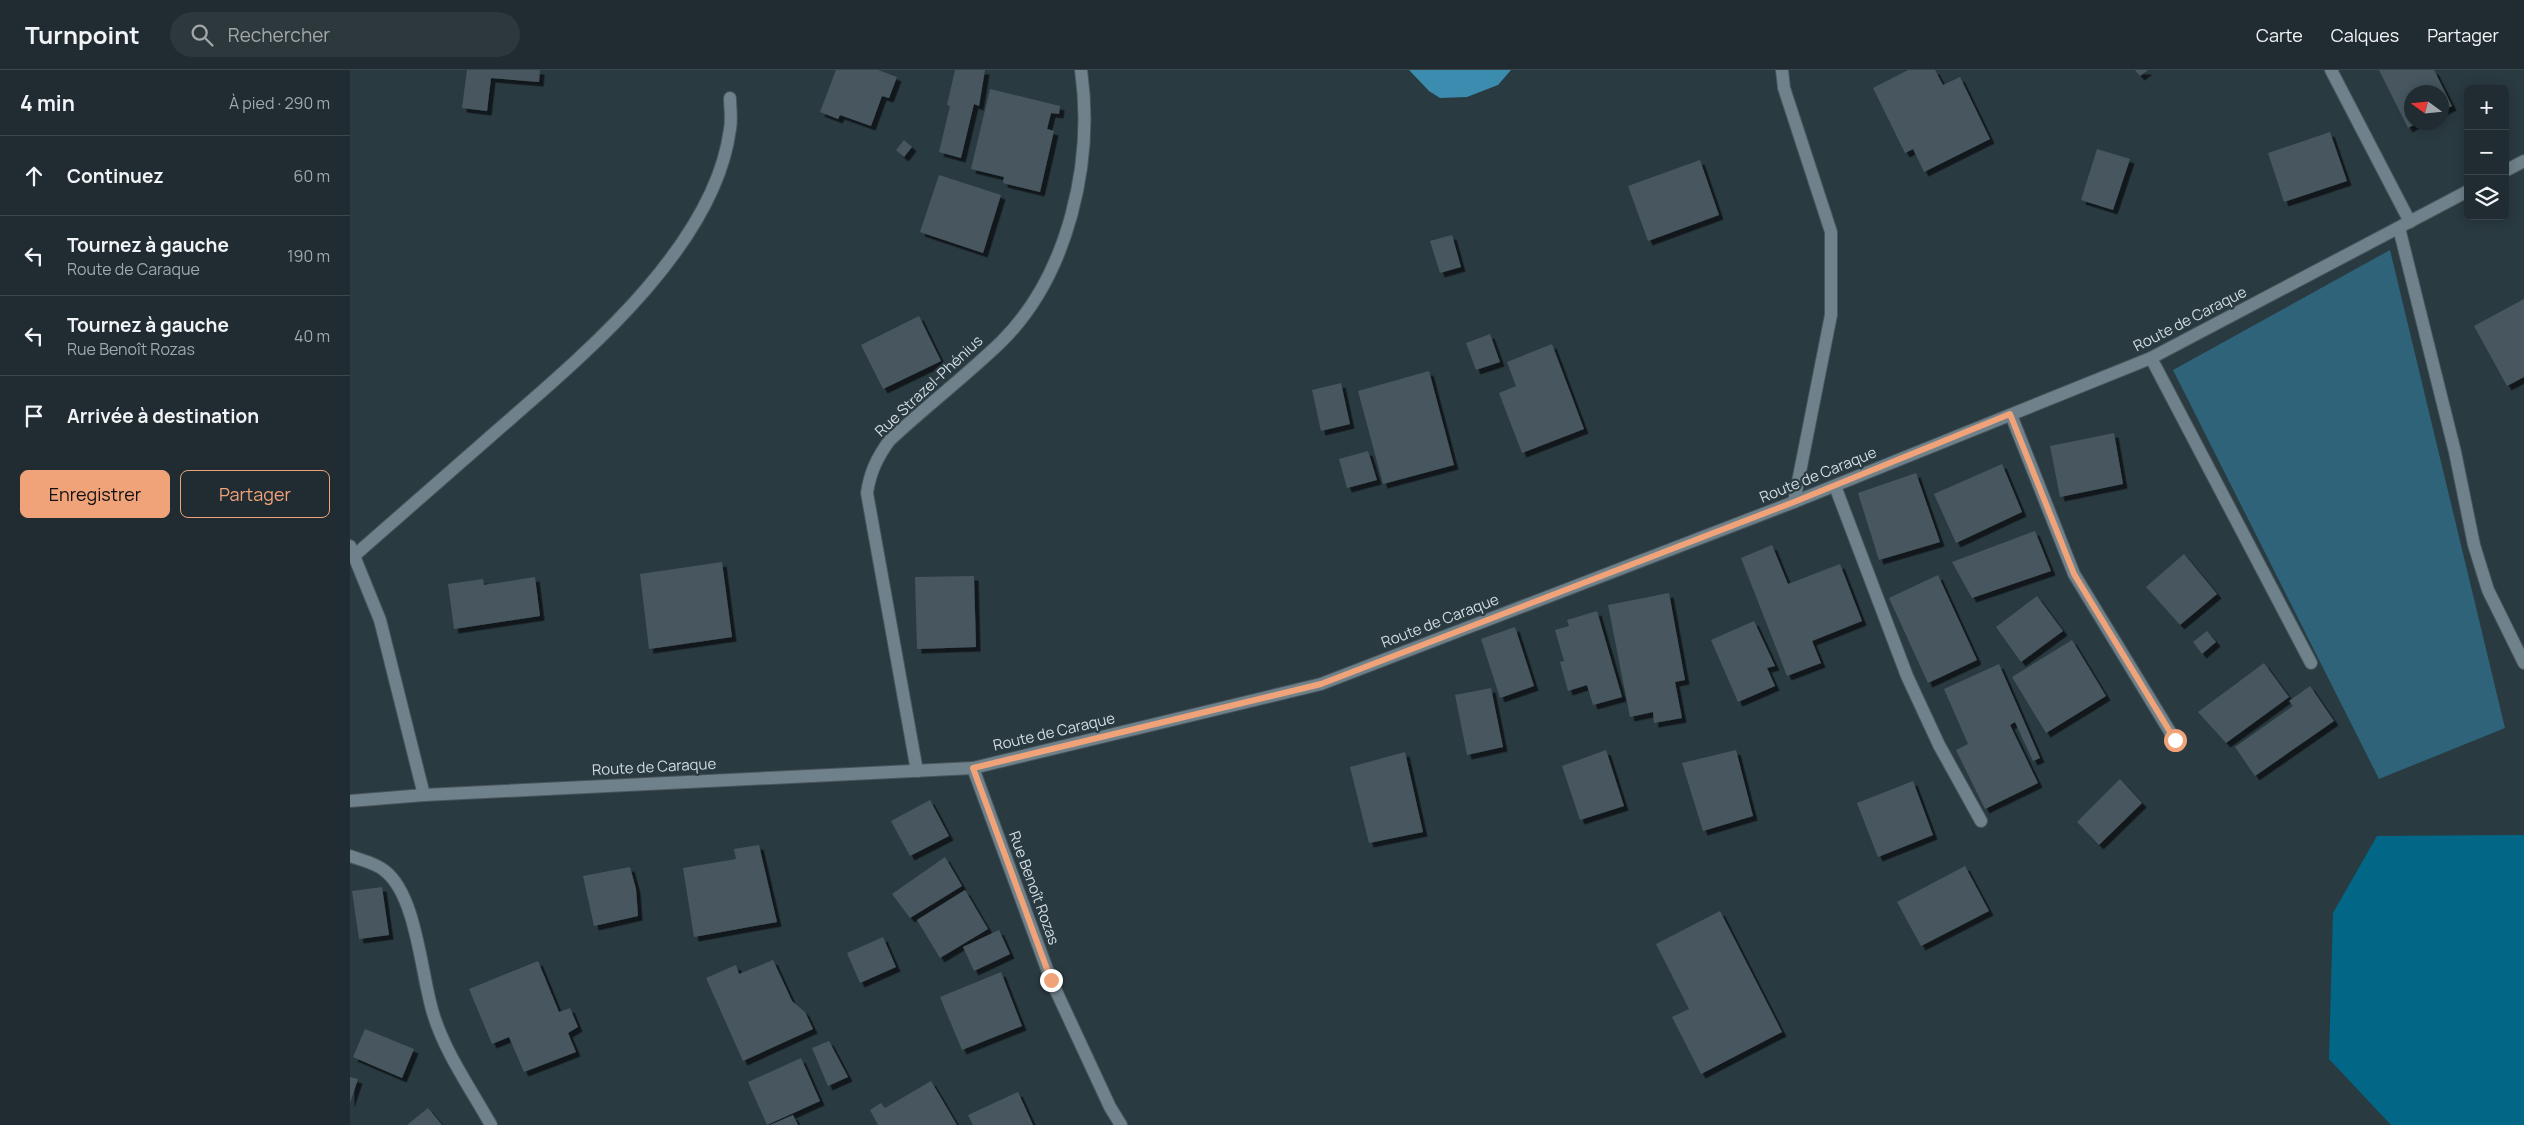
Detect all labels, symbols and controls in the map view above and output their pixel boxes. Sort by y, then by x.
search box [170,12,520,57]
text: Turnpoint [25,18,140,51]
icon: search [188,21,216,49]
text: Rechercher [228,22,330,48]
text: Carte [2256,23,2303,47]
text: Calques [2331,23,2399,47]
text: Partager [2427,23,2499,47]
north arrow [2404,85,2449,130]
map controls [2464,85,2509,220]
button: + [2464,85,2509,130]
text: 4 min [20,89,75,117]
text: À pied · 290 m [229,92,330,114]
button: − [2464,130,2509,175]
icon: ahead [20,162,48,190]
text: Continuez [67,163,164,189]
text: 60 m [294,165,330,187]
button: layers [2464,175,2509,220]
text: Tournez à gauche [67,232,229,258]
icon: left [20,242,48,270]
text: 190 m [287,245,330,267]
text: Route de Caraque [67,258,200,280]
street label: Route de Caraque [2130,281,2250,356]
text: Tournez à gauche [67,312,229,338]
icon: left [20,322,48,350]
text: 40 m [294,325,330,347]
street label: Rue Strazel-Phénius [870,330,987,441]
text: Rue Benoît Rozas [67,338,195,360]
icon: arrive [20,402,48,430]
text: Arrivée à destination [67,403,259,429]
street label: Route de Caraque [1756,441,1880,508]
button: Enregistrer [20,470,170,518]
button: Partager [180,470,330,518]
street label: Route de Caraque [1378,588,1502,653]
street label: Route de Caraque [991,707,1117,756]
route start [2164,729,2187,752]
street label: Route de Caraque [591,753,717,780]
street label: Rue Benoît Rozas [1004,828,1065,948]
route end [1040,969,1063,992]

